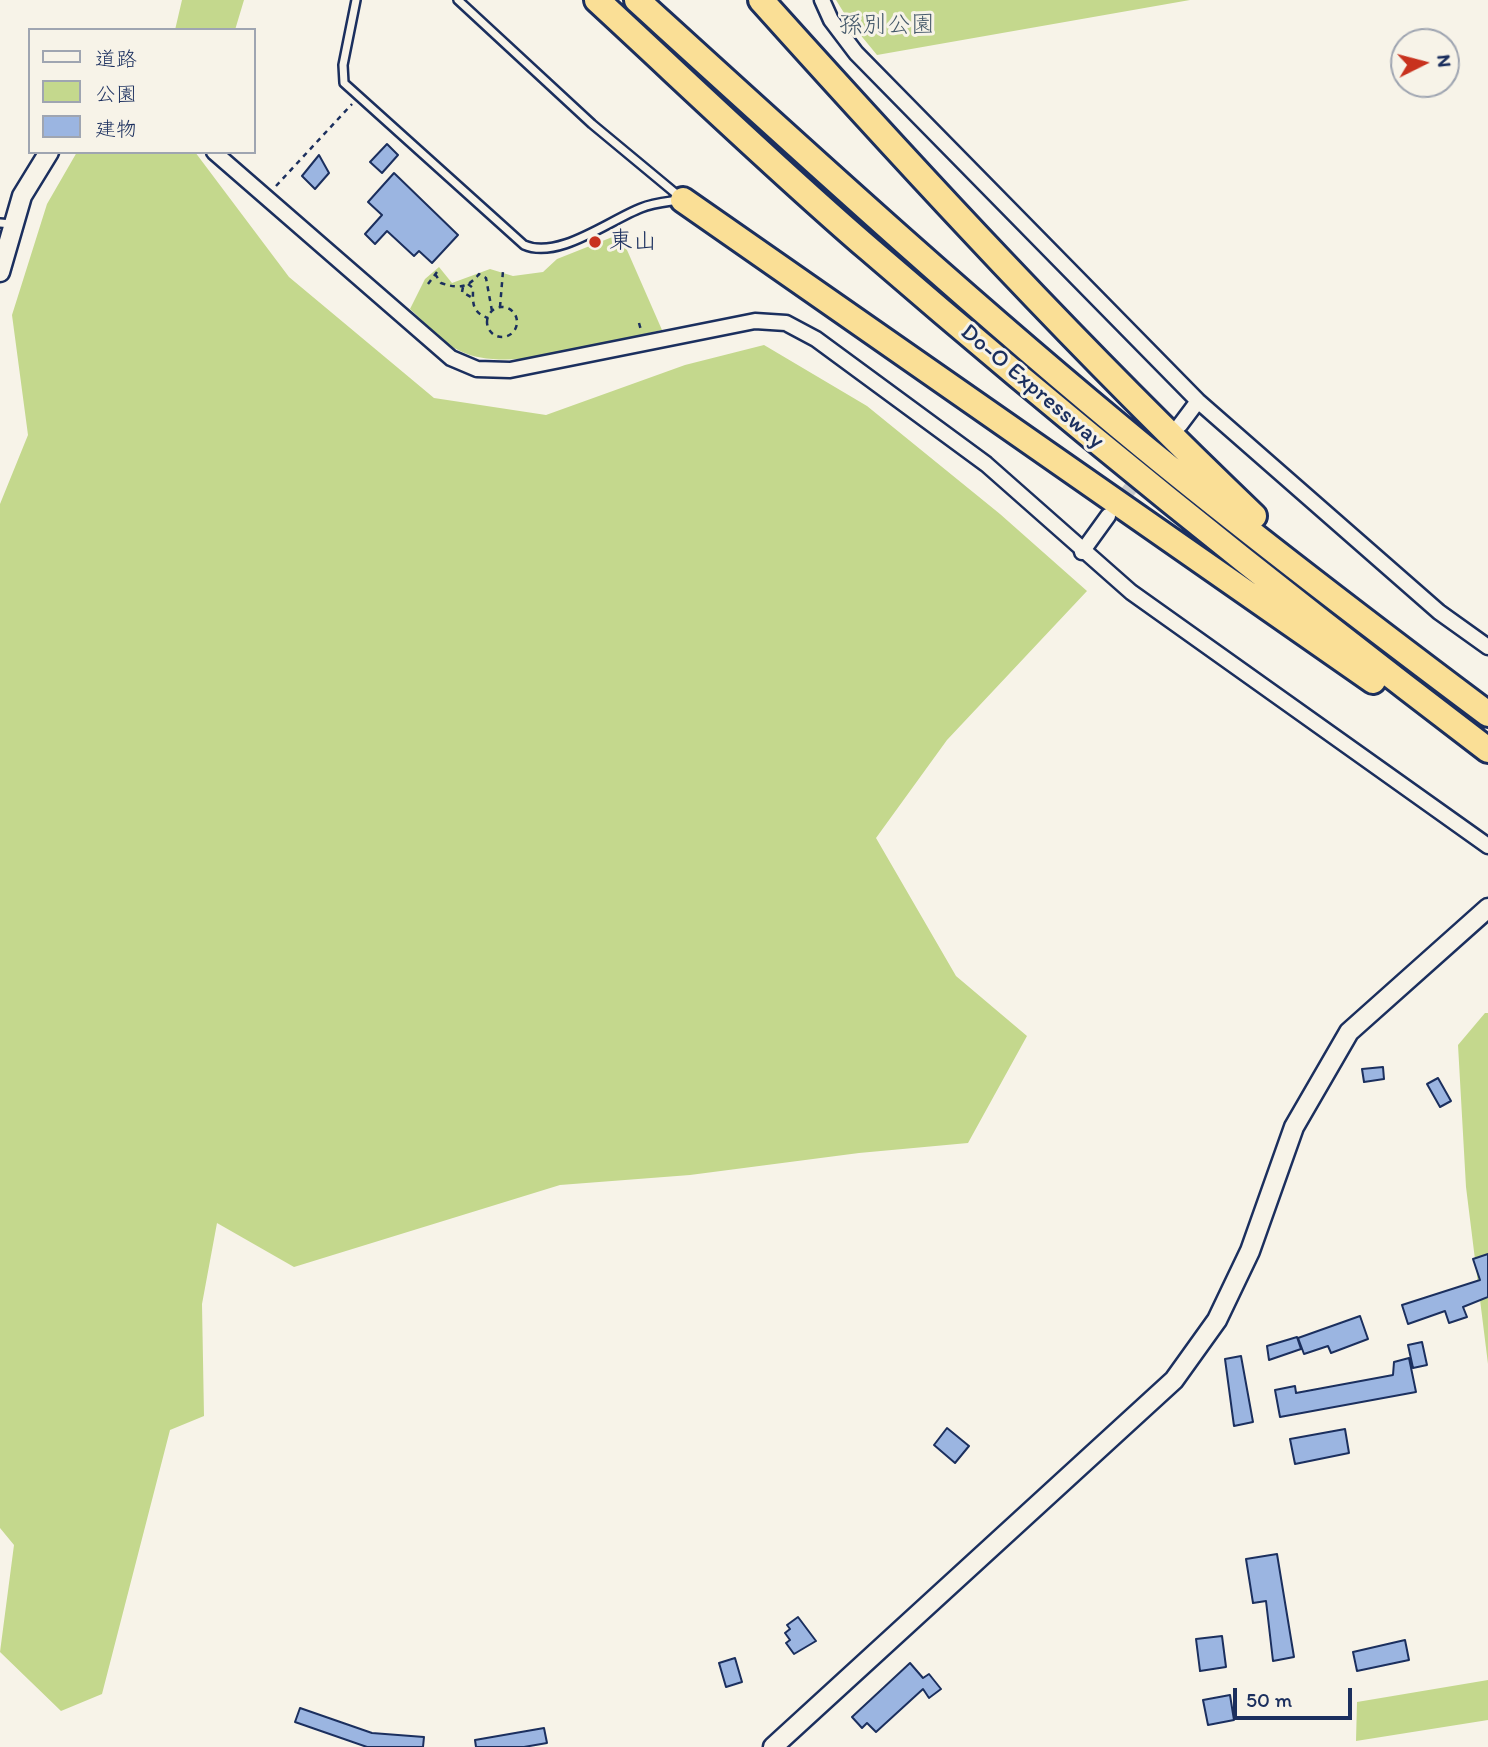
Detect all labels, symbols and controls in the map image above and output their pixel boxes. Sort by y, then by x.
park label: 孫別公園 [839,12,935,40]
legend [28,28,256,154]
north arrow [1390,28,1460,98]
text: 道路 [95,46,137,71]
text: N [1432,53,1456,69]
text: 公園 [95,81,137,106]
text: 建物 [95,116,137,141]
place label: 東山 [609,228,657,256]
marker: 東山 [587,234,603,250]
street label: Do-O Expressway [954,318,1110,456]
scale bar [1236,1674,1355,1718]
text: 50 m [1246,1687,1292,1712]

